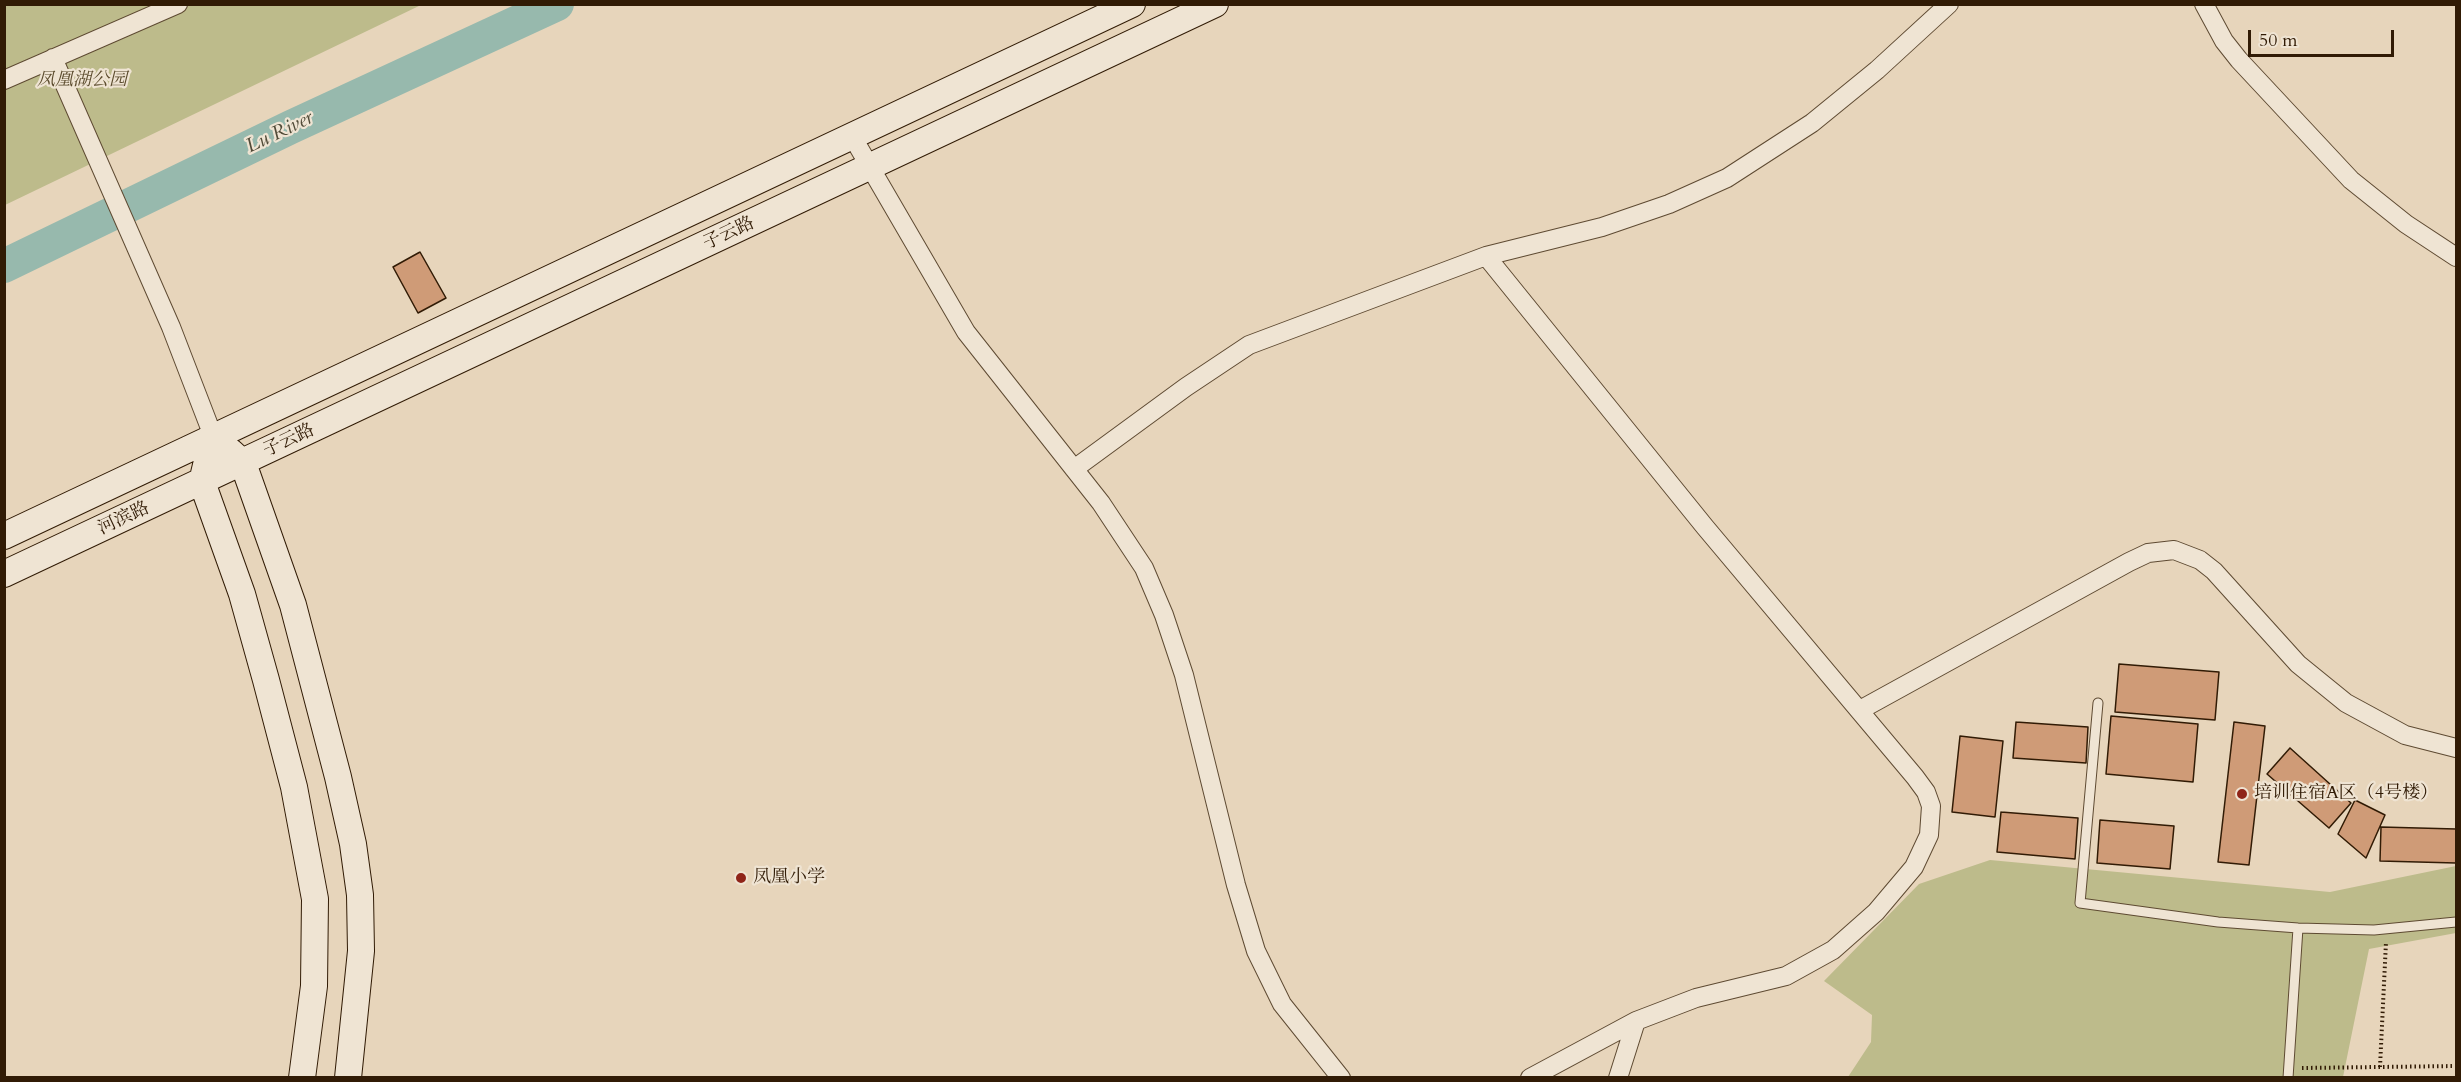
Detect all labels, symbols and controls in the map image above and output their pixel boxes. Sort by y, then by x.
scale bar [2251,18,2396,56]
text: 50 m [2259,28,2298,53]
park label: 凤凰湖公园 [37,70,127,92]
water label: Lu River [243,107,317,159]
street label: 子云路 [700,213,758,255]
street label: 子云路 [260,420,318,462]
street label: 河滨路 [95,498,153,540]
place label: 培训住宿A区（4号楼） [2254,783,2438,805]
marker: 培训住宿A区（4号楼） [2235,787,2249,801]
place label: 凤凰小学 [753,867,825,889]
marker: 凤凰小学 [734,871,748,885]

